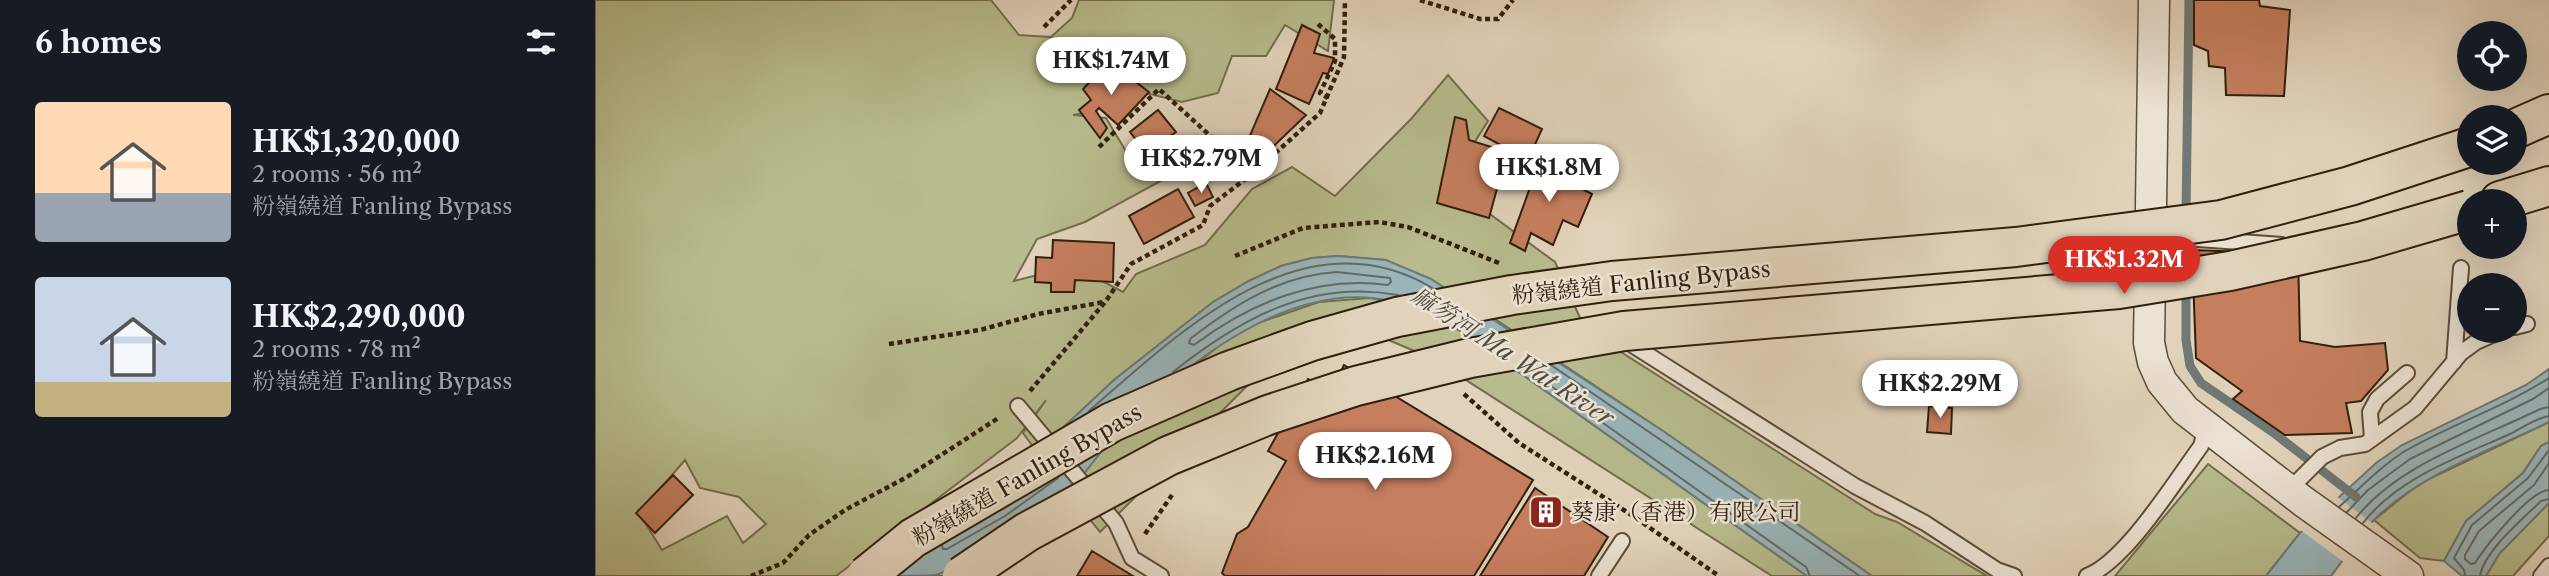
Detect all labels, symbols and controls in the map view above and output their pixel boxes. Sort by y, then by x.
map controls [2457,21,2527,343]
button: locate [2457,21,2527,91]
icon: filters [522,23,560,61]
text: 6 homes [35,24,162,61]
pin: HK$1.74M [1039,38,1183,97]
text: HK$1.74M [1052,46,1170,74]
button: layers [2457,105,2527,175]
text: HK$1,320,000 [252,123,460,160]
icon: home [91,130,175,214]
pin: HK$2.79M [1129,136,1273,195]
text: HK$2.79M [1140,144,1262,172]
pin: HK$1.8M [1484,144,1614,204]
text: HK$1.8M [1495,153,1603,181]
text: 2 rooms · 56 m² [252,160,422,188]
button: + [2457,189,2527,259]
text: 粉嶺繞道 Fanling Bypass [252,192,512,220]
pin: HK$1.32M [2052,236,2196,296]
text: HK$1.32M [2064,245,2184,273]
street label: 粉嶺繞道 Fanling Bypass [1510,254,1772,310]
button: − [2457,273,2527,343]
water label: 麻笏河 Ma Wat River [1407,280,1621,433]
text: HK$2,290,000 [252,298,466,335]
icon: home [91,305,175,389]
text: 2 rooms · 78 m² [252,335,421,363]
pin: HK$2.29M [1868,360,2012,420]
text: 粉嶺繞道 Fanling Bypass [252,367,512,395]
text: HK$2.29M [1878,369,2002,397]
street label: 粉嶺繞道 Fanling Bypass [907,398,1147,552]
pin: HK$2.16M [1303,433,1447,492]
text: HK$2.16M [1315,441,1435,469]
building icon: 葵康（香港）有限公司 [1527,493,1565,531]
place label: 葵康（香港）有限公司 [1571,498,1801,526]

